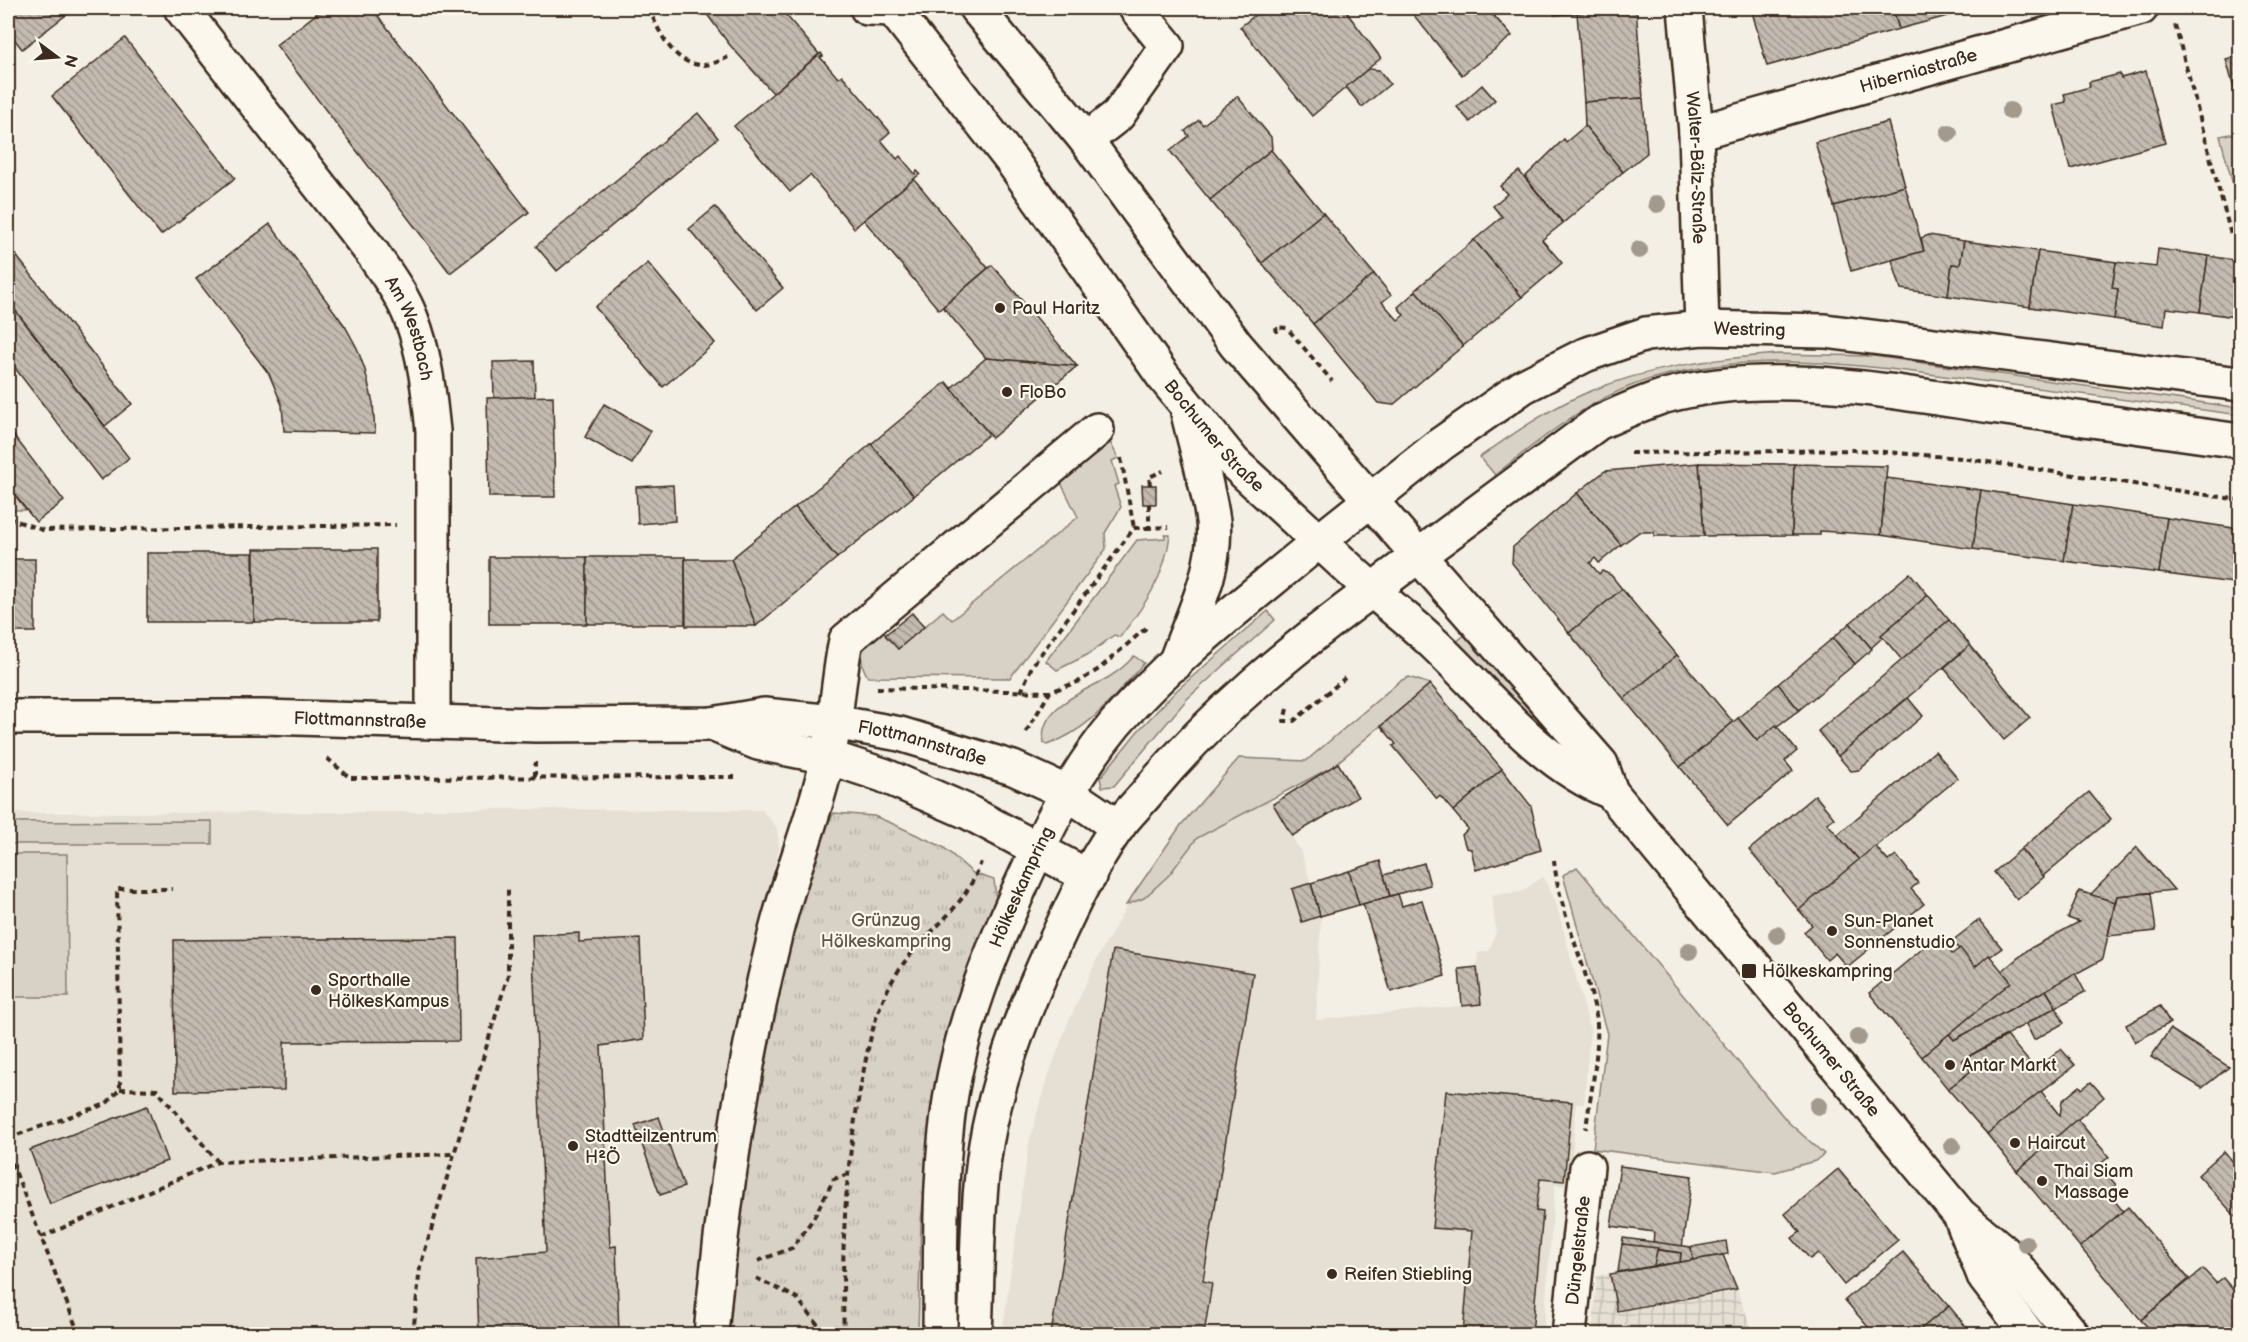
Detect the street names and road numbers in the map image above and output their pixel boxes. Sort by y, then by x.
street label: Hiberniastraße [1858,44,1980,97]
street label: Walter-Bälz-Straße [1681,90,1709,245]
street label: Am Westbach [380,272,437,382]
street label: Westring [1713,318,1786,341]
street label: Bochumer Straße [1159,376,1269,497]
street label: Flottmannstraße [293,708,427,733]
street label: Flottmannstraße [856,717,989,771]
street label: Hölkeskampring [986,823,1059,951]
street label: Bochumer Straße [1778,998,1885,1121]
street label: Düngelstraße [1562,1194,1595,1306]

